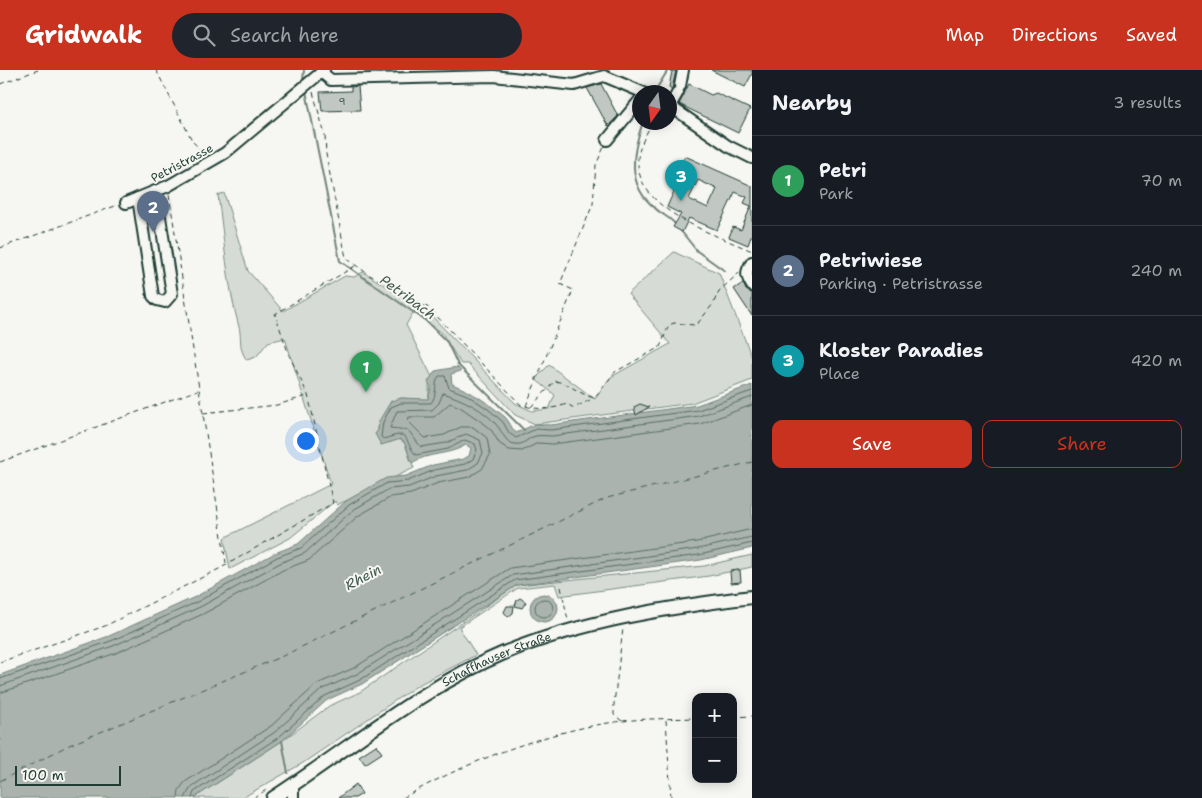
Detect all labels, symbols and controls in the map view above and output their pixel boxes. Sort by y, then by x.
search box [172,13,522,58]
text: Gridwalk [25,19,142,51]
icon: search [190,21,218,49]
text: Search here [230,23,339,48]
text: Map [946,23,984,47]
text: Directions [1012,23,1098,47]
text: Saved [1126,23,1177,47]
north arrow [632,85,677,130]
text: Nearby [772,89,852,117]
text: 3 results [1113,92,1182,113]
house number: 9 [339,95,346,108]
street label: Petristrasse [148,140,216,186]
text: Petri [819,158,867,183]
pin: 3 [665,160,697,201]
text: 1 [784,170,792,191]
text: 70 m [1141,170,1182,191]
text: Park [819,183,853,204]
pin: 2 [137,191,169,232]
text: Petriwiese [819,248,923,273]
text: 2 [782,260,794,281]
text: 240 m [1130,260,1182,281]
water label: Petribach [377,271,439,323]
text: Parking · Petristrasse [819,273,983,294]
text: Kloster Paradies [819,338,983,363]
text: 3 [782,350,794,371]
text: 420 m [1131,350,1182,371]
pin: 1 [350,351,382,392]
text: Place [819,363,860,384]
button: Save [772,420,972,468]
button: Share [982,420,1182,468]
your location [293,428,319,454]
water label: Rhein [342,560,384,594]
street label: Schaffhauser Straße [439,628,553,691]
map controls [692,693,737,783]
button: + [692,693,737,738]
button: − [692,738,737,783]
scale bar [15,763,121,786]
text: 100 m [22,766,64,784]

